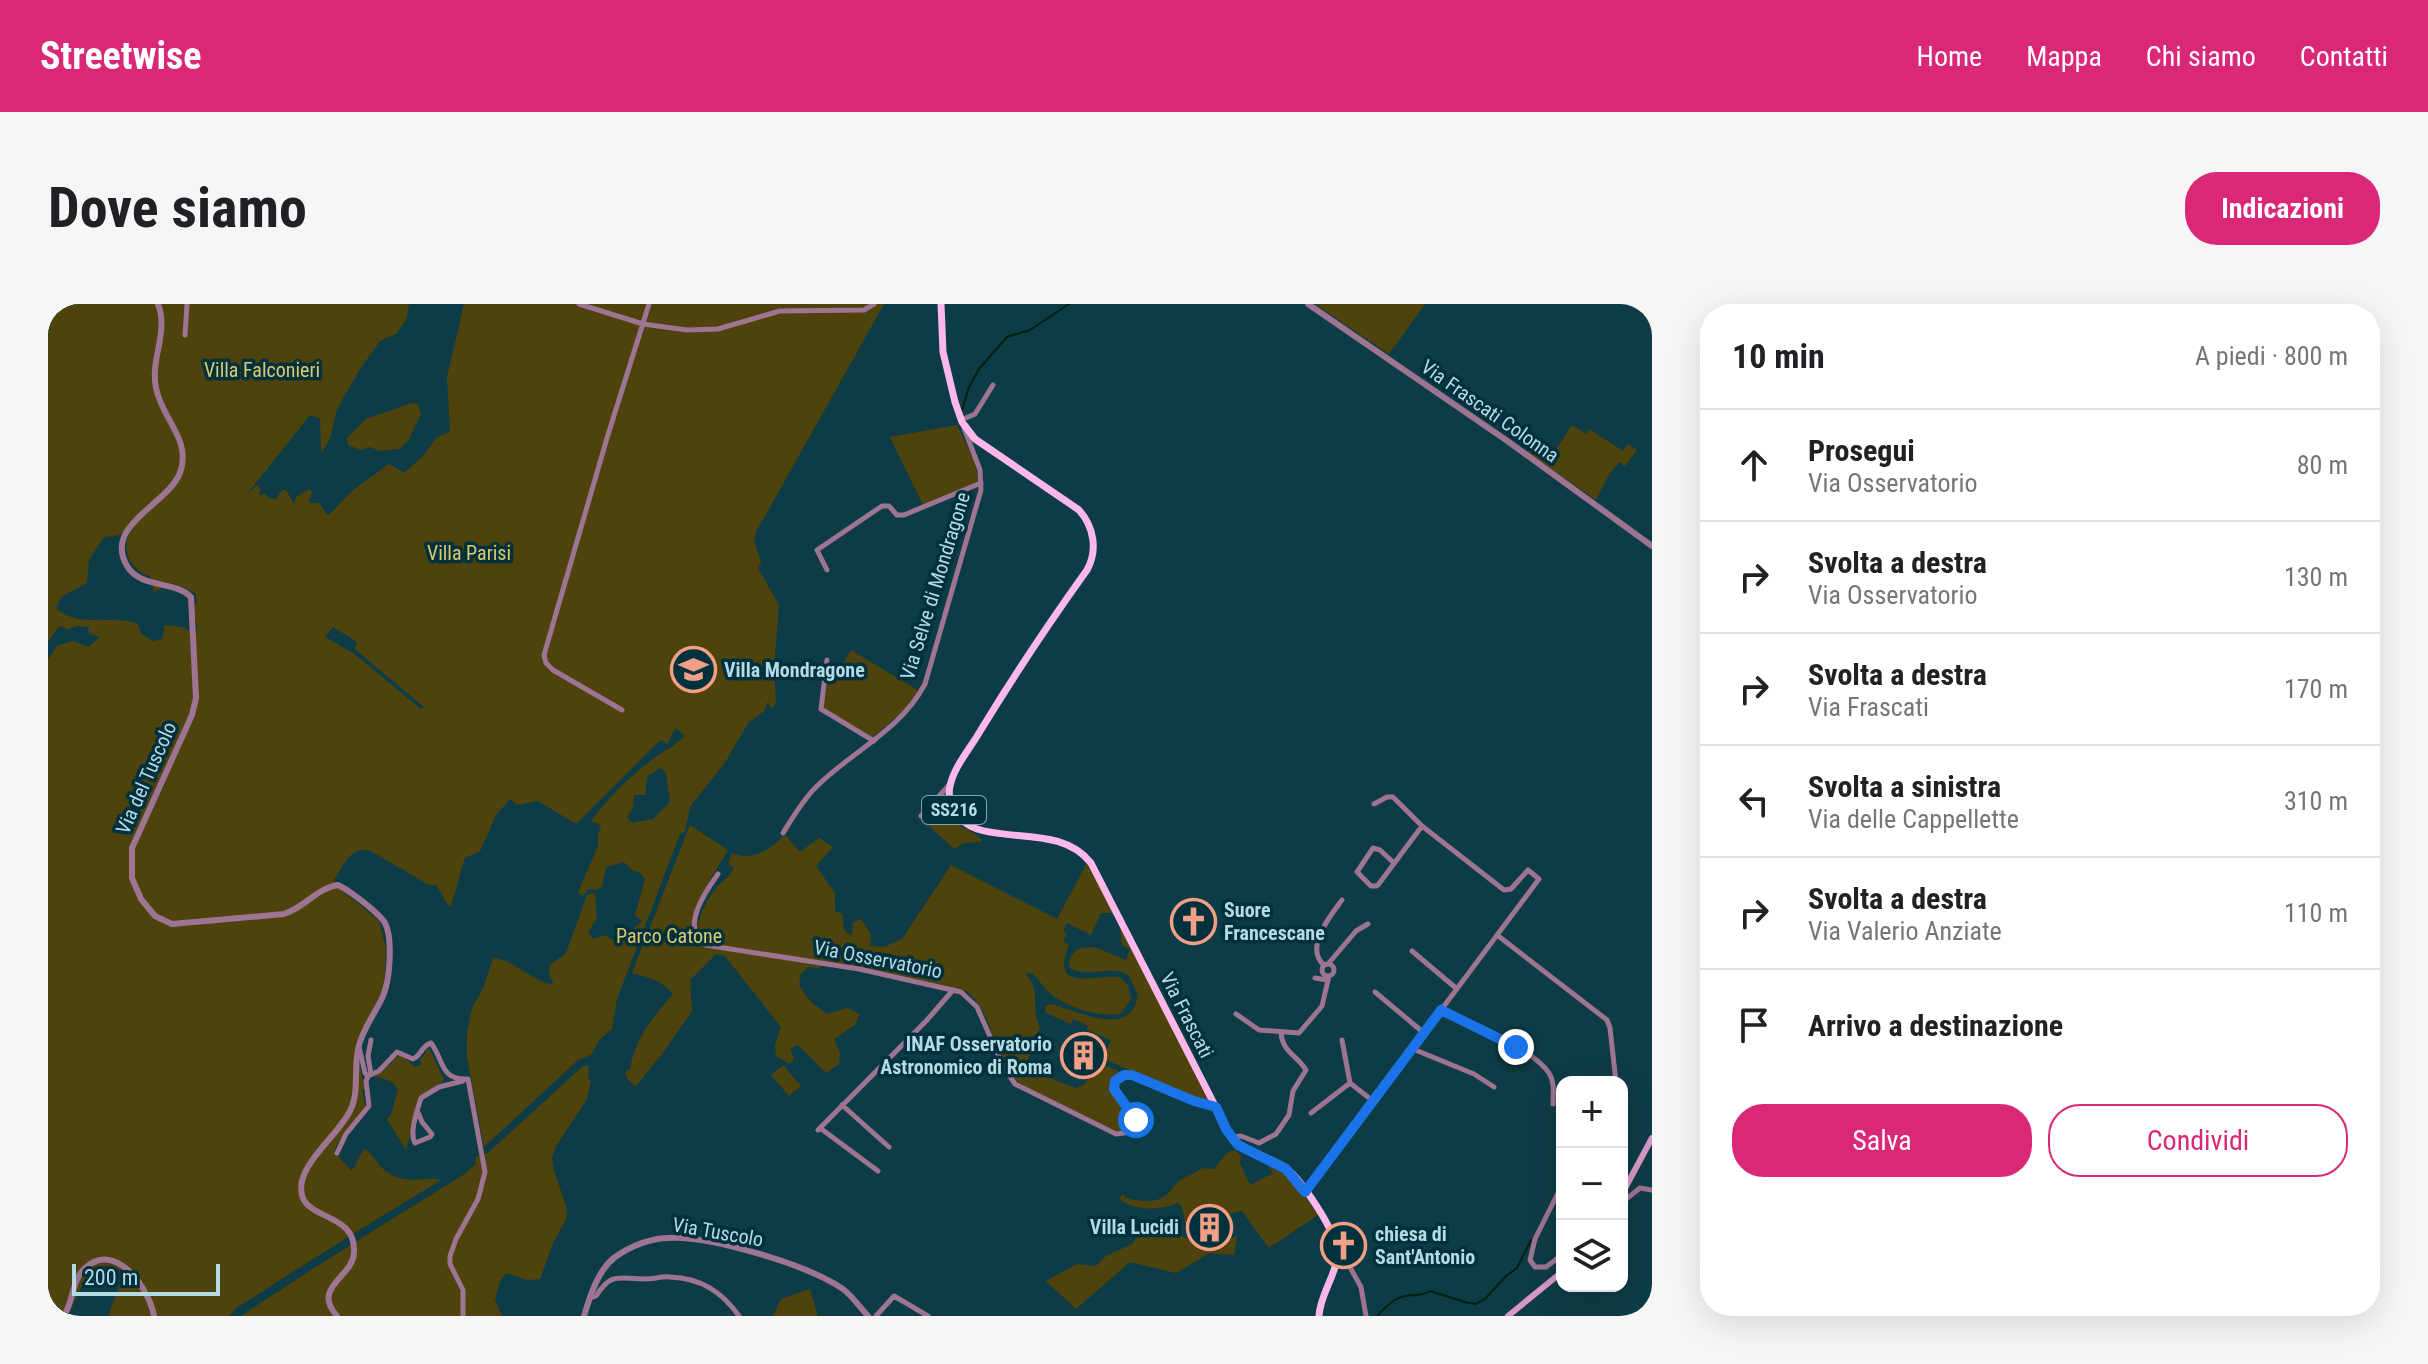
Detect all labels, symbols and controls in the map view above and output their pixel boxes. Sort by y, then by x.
text: Streetwise [40,34,201,78]
text: Home [1917,40,1982,73]
text: Mappa [2026,40,2102,73]
text: Chi siamo [2146,40,2256,73]
text: Contatti [2300,40,2388,73]
button: Indicazioni [2185,172,2380,245]
text: Dove siamo [48,175,307,241]
text: 10 min [1732,336,1825,376]
text: A piedi · 800 m [2195,341,2348,371]
street label: Via Frascati Colonna [1417,355,1563,467]
park label: Villa Falconieri [204,358,320,382]
text: Prosegui [1808,433,1915,468]
icon: ahead [1732,443,1776,487]
text: 80 m [2297,450,2348,480]
text: Via Osservatorio [1808,468,1977,498]
street label: Via Selve di Mondragone [895,489,975,683]
park label: Villa Parisi [427,541,511,565]
text: Svolta a destra [1808,545,1987,580]
icon: right [1732,555,1776,599]
text: 130 m [2284,562,2348,592]
text: Via Osservatorio [1808,580,1977,610]
school or university icon: Villa Mondragone [669,646,717,694]
text: Svolta a destra [1808,657,1987,692]
place label: Villa Mondragone [724,658,865,682]
icon: right [1732,667,1776,711]
text: 170 m [2284,674,2348,704]
text: Via Frascati [1808,692,1929,722]
street label: Via del Tuscolo [111,718,181,838]
text: Svolta a sinistra [1808,769,2001,804]
icon: left [1732,779,1776,823]
text: 310 m [2284,786,2348,816]
road number: SS216 [922,796,986,824]
text: Via delle Cappellette [1808,804,2019,834]
text: Svolta a destra [1808,881,1987,916]
icon: right [1732,891,1776,935]
church icon: Suore Francescane [1169,898,1217,946]
place label: Suore Francescane [1224,898,1325,945]
text: 110 m [2284,898,2348,928]
text: Via Valerio Anziate [1808,916,2002,946]
park label: Parco Catone [616,924,722,948]
street label: Via Osservatorio [812,935,944,983]
street label: Via Frascati [1155,968,1219,1062]
icon: arrive [1732,1003,1776,1047]
text: Arrivo a destinazione [1808,1008,2063,1043]
route end [1498,1029,1534,1065]
place label: INAF Osservatorio Astronomico di Roma [880,1032,1052,1079]
building icon: INAF Osservatorio Astronomico di Roma [1059,1032,1107,1080]
map controls [1556,1076,1628,1292]
button: + [1556,1076,1628,1148]
route start [1118,1102,1154,1138]
button: Salva [1732,1104,2032,1177]
button: Condividi [2048,1104,2348,1177]
button: − [1556,1148,1628,1220]
building icon: Villa Lucidi [1186,1203,1234,1251]
street label: Via Tuscolo [671,1212,765,1252]
place label: Villa Lucidi [1090,1215,1179,1239]
button: layers [1556,1220,1628,1292]
church icon: chiesa di Sant'Antonio [1320,1221,1368,1269]
place label: chiesa di Sant'Antonio [1375,1222,1475,1269]
scale bar [72,1260,220,1296]
text: 200 m [84,1265,138,1290]

